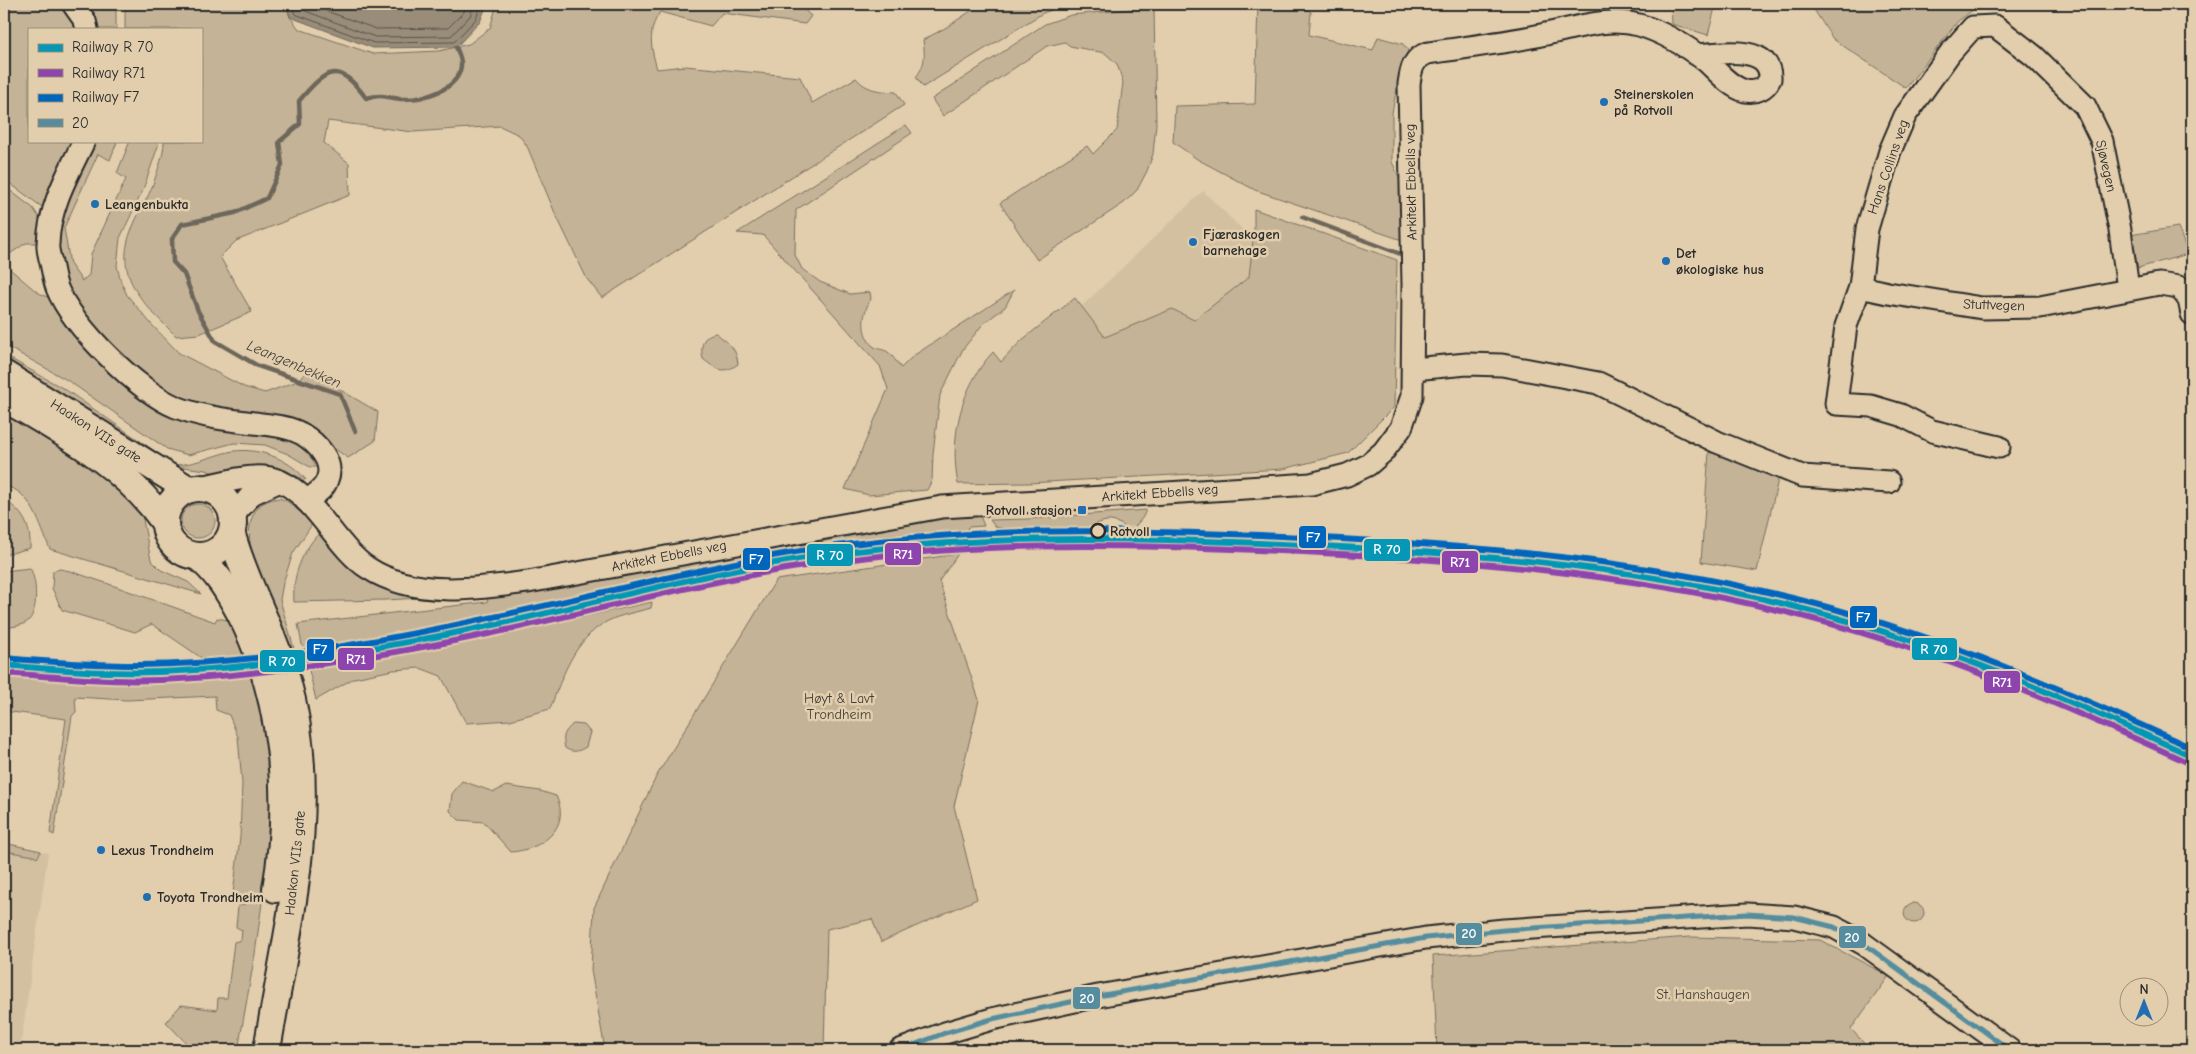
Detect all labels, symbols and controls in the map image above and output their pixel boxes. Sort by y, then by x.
legend [28,28,202,142]
text: Railway R 70 [72,38,154,56]
text: Railway R71 [72,64,145,82]
place label: Steinerskolen på Rotvoll [1614,86,1694,119]
text: Railway F7 [72,88,139,106]
marker: Steinerskolen på Rotvoll [1598,96,1610,108]
text: 20 [72,114,89,132]
street label: Hans Collins veg [1864,117,1912,217]
street label: Arkitekt Ebbells veg [1401,123,1421,241]
street label: Sjøvegen [2092,138,2120,194]
place label: Leangenbukta [105,196,189,213]
marker: Leangenbukta [89,198,101,210]
place label: Fjæraskogen barnehage [1203,226,1280,259]
marker: Fjæraskogen barnehage [1187,236,1199,248]
place label: Det økologiske hus [1676,245,1764,278]
marker: Det økologiske hus [1660,255,1672,267]
street label: Stuttvegen [1963,295,2025,315]
water label: Leangenbekken [244,336,344,392]
street label: Haakon VIIs gate [47,395,145,467]
street label: Arkitekt Ebbells veg [1101,480,1219,506]
place label: Rotvoll stasjon [986,502,1072,519]
marker: Rotvoll stasjon [1076,504,1088,516]
marker: Rotvoll [1090,523,1106,539]
place label: Rotvoll [1110,523,1150,540]
line badge: F7 [1298,525,1327,549]
text: F7 [1306,529,1321,546]
street label: Arkitekt Ebbells veg [610,537,728,575]
line badge: R 70 [1363,538,1411,562]
text: R 70 [1373,541,1401,558]
line badge: R71 [884,542,922,566]
line badge: R 70 [806,543,854,567]
text: R71 [893,546,913,563]
line badge: F7 [742,547,771,571]
text: R 70 [816,547,844,564]
line badge: R71 [1441,550,1479,574]
text: F7 [749,551,764,568]
text: R71 [1450,554,1470,571]
line badge: F7 [1849,605,1878,629]
text: F7 [1856,609,1871,626]
line badge: R 70 [1911,637,1958,661]
line badge: F7 [306,638,335,662]
text: F7 [313,641,328,658]
text: R 70 [1920,641,1948,658]
line badge: R71 [337,647,375,671]
line badge: R 70 [259,649,306,673]
text: R71 [346,651,366,668]
text: R 70 [268,653,296,670]
line badge: R71 [1983,670,2021,694]
text: R71 [1992,674,2012,691]
park label: Høyt & Lavt Trondheim [804,690,875,723]
street label: Haakon VIIs gate [281,810,309,916]
place label: Lexus Trondheim [111,842,214,859]
marker: Lexus Trondheim [95,844,107,856]
place label: Toyota Trondheim [157,889,264,906]
marker: Toyota Trondheim [141,891,153,903]
line badge: 20 [1455,922,1483,946]
text: 20 [1462,925,1476,942]
line badge: 20 [1838,925,1867,949]
text: 20 [1845,929,1859,946]
north arrow [2118,976,2168,1026]
text: N [2139,981,2149,998]
line badge: 20 [1072,986,1101,1010]
park label: St. Hanshaugen [1656,986,1750,1003]
text: 20 [1080,990,1094,1007]

